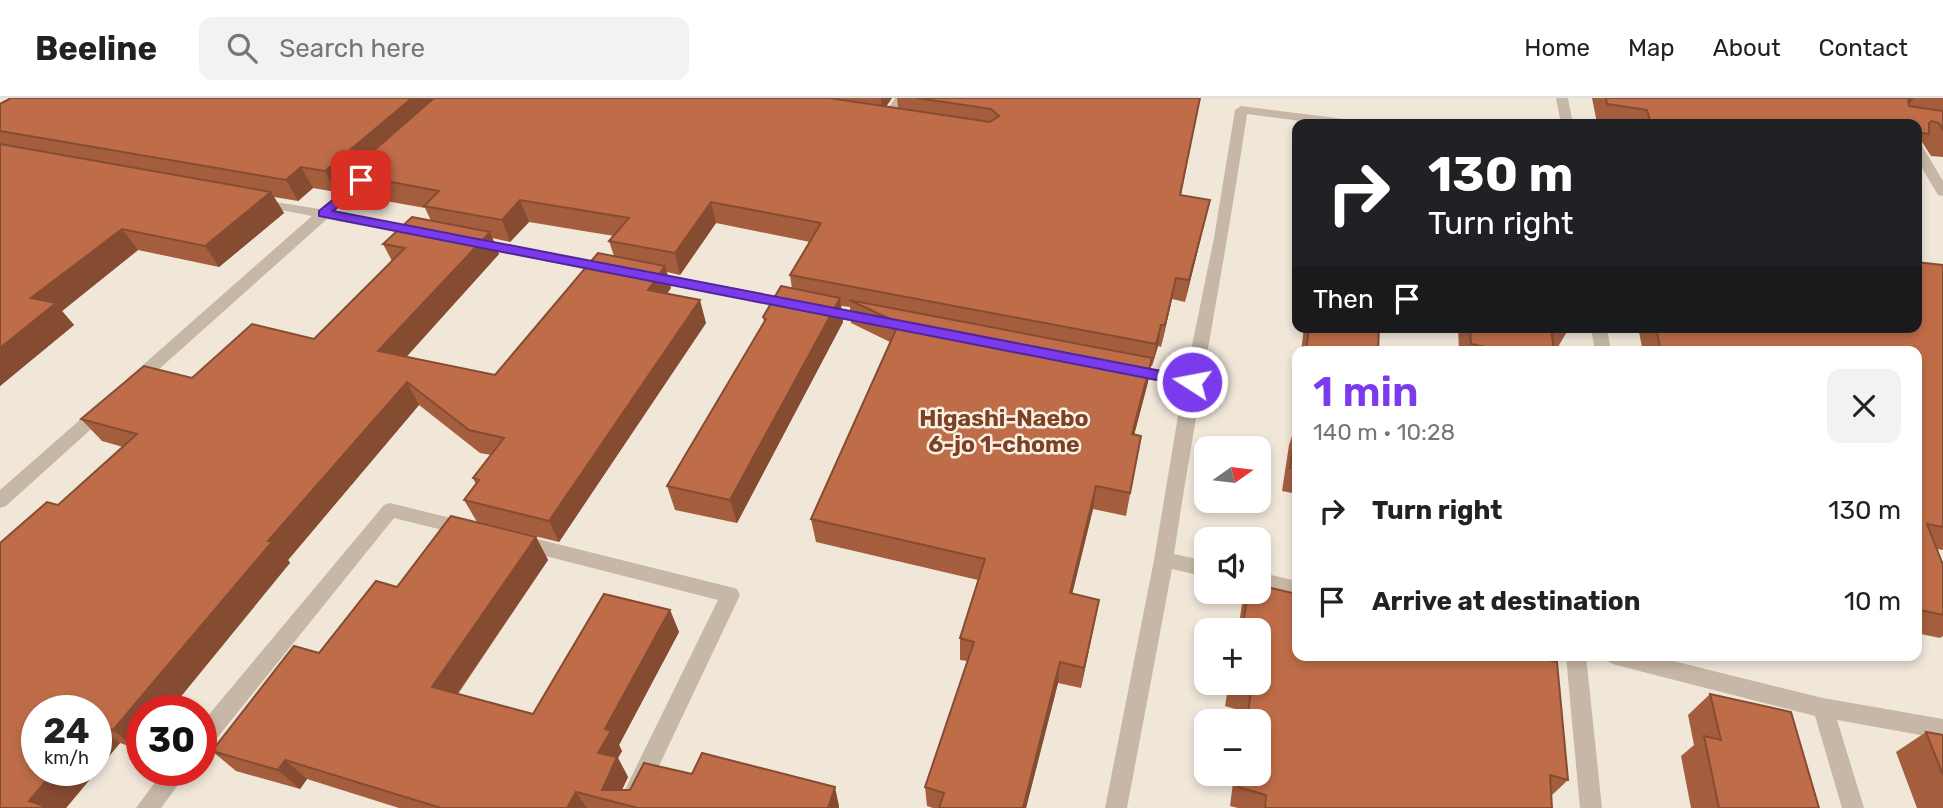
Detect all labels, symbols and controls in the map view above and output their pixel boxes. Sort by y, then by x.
search box [199,17,689,80]
text: Beeline [35,29,157,68]
icon: search [223,29,261,67]
text: Search here [279,33,425,64]
text: Home [1524,34,1590,62]
text: Map [1628,34,1675,62]
text: About [1713,34,1781,62]
text: Contact [1819,34,1908,62]
text: 130 m [1428,145,1573,203]
icon: right [1313,147,1404,238]
pin [331,150,391,210]
icon: arrive [342,161,380,199]
text: Turn right [1428,204,1573,242]
icon: arrive [1388,280,1426,318]
text: Then [1313,284,1374,315]
position arrow [1155,345,1229,419]
text: 1 min [1313,367,1419,417]
button: close [1827,369,1901,443]
district label: Higashi-Naebo 6-jo 1-chome [919,404,1089,458]
text: 140 m · 10:28 [1313,418,1455,446]
north arrow [1194,436,1270,513]
map controls [1194,436,1271,786]
icon: right [1313,492,1351,530]
text: Turn right [1372,495,1502,526]
text: 130 m [1828,495,1901,526]
button: sound [1194,527,1271,604]
icon: arrive [1313,583,1351,621]
text: Arrive at destination [1372,586,1640,617]
text: 10 m [1844,586,1901,617]
button: + [1194,618,1271,695]
speed limit sign: 30 [126,695,217,786]
button: − [1194,709,1271,786]
text: 24 [43,710,90,752]
text: km/h [44,747,89,769]

